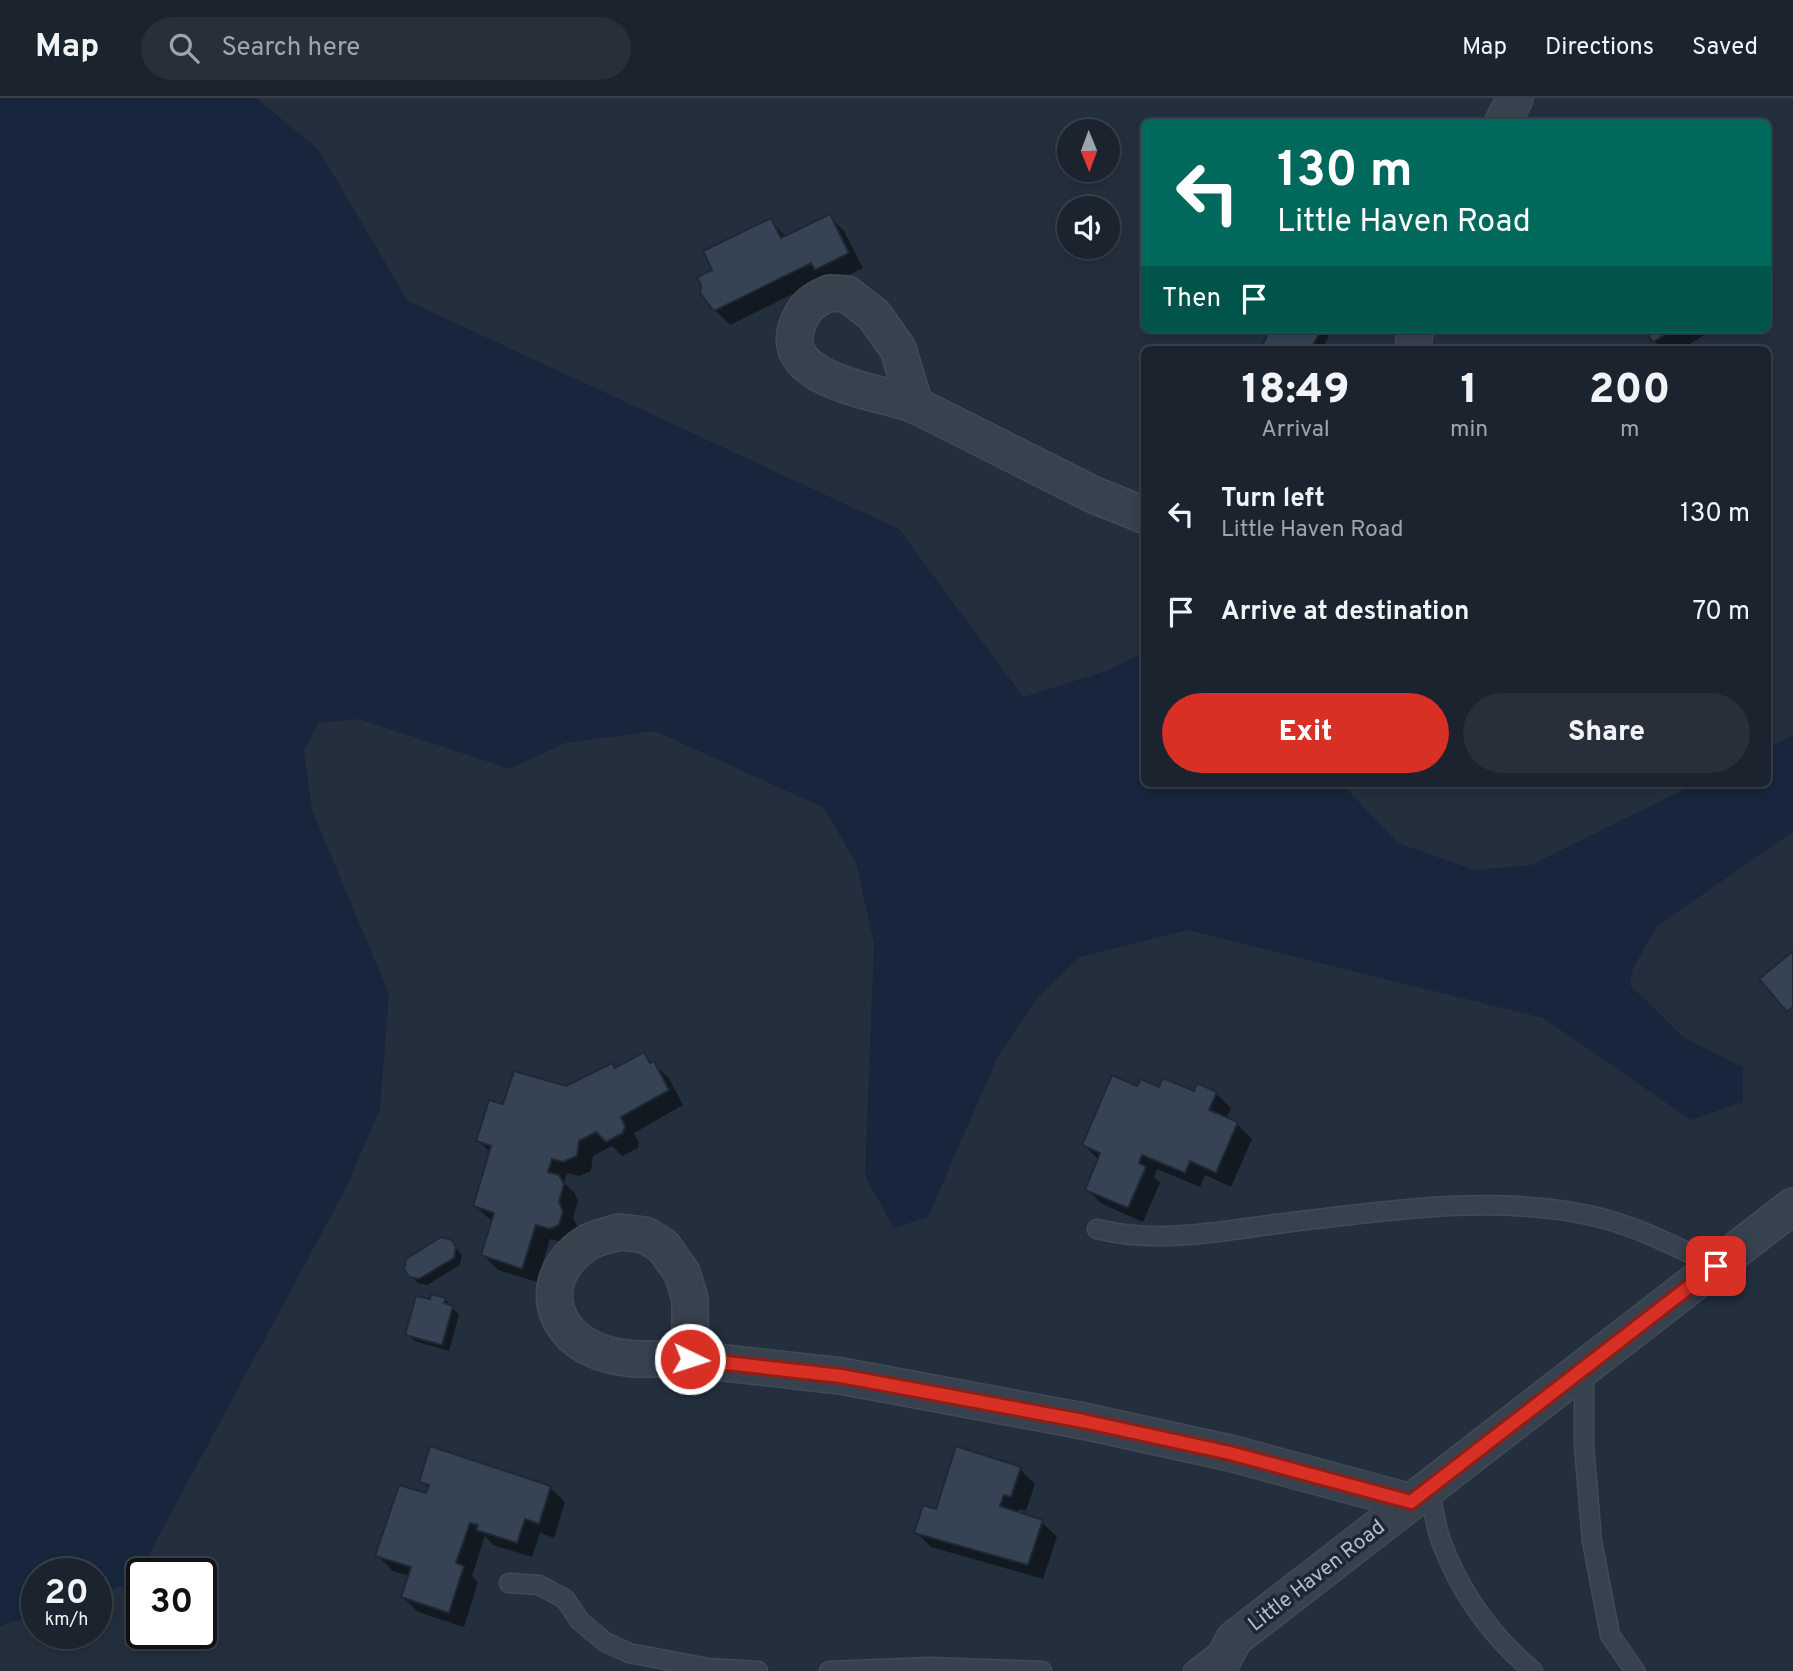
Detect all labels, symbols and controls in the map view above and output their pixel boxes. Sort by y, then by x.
search box [141,17,631,80]
text: Map [35,27,99,69]
icon: search [165,29,203,67]
text: Search here [221,32,360,65]
text: Map [1462,33,1507,63]
text: Directions [1545,33,1654,63]
text: Saved [1692,33,1758,63]
north arrow [1057,119,1120,182]
map controls [1057,119,1120,259]
text: 130 m [1277,142,1413,204]
icon: left [1162,147,1253,238]
button: sound [1057,196,1120,259]
text: Little Haven Road [1277,203,1531,243]
icon: arrive [1235,280,1273,318]
text: Then [1162,283,1221,316]
text: 18:49 [1242,365,1349,418]
text: 1 [1461,365,1478,418]
text: 200 [1589,365,1670,418]
text: Arrival [1261,416,1330,445]
text: min [1450,416,1488,445]
text: m [1620,416,1639,445]
text: Turn left [1221,483,1325,516]
icon: left [1162,495,1200,533]
text: 130 m [1680,498,1750,531]
text: Little Haven Road [1221,516,1403,545]
icon: arrive [1162,593,1200,631]
text: Arrive at destination [1221,596,1469,629]
text: 70 m [1692,596,1750,629]
button: Exit [1162,693,1449,773]
button: Share [1463,693,1750,773]
pin [1686,1236,1746,1296]
icon: arrive [1697,1247,1735,1285]
position arrow [653,1322,727,1396]
street label: Little Haven Road [1243,1514,1391,1638]
speed limit sign: 30 [126,1558,217,1649]
text: 20 [44,1572,89,1616]
text: km/h [45,1609,88,1632]

